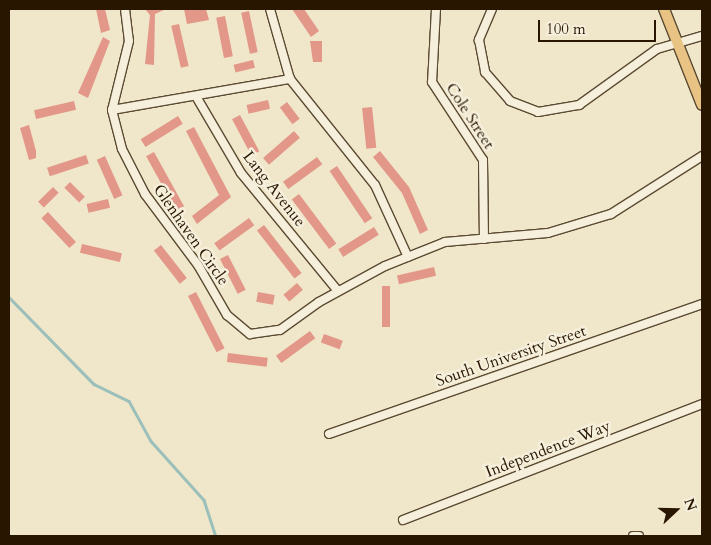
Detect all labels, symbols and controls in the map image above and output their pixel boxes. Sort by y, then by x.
scale bar [541,10,658,42]
text: 100 m [546,19,586,39]
street label: Cole Street [442,79,498,153]
street label: Lang Avenue [238,147,310,231]
street label: Glenhaven Circle [149,181,233,289]
street label: South University Street [433,321,589,391]
street label: Independence Way [483,416,613,482]
north arrow [651,485,701,535]
text: N [679,495,702,514]

